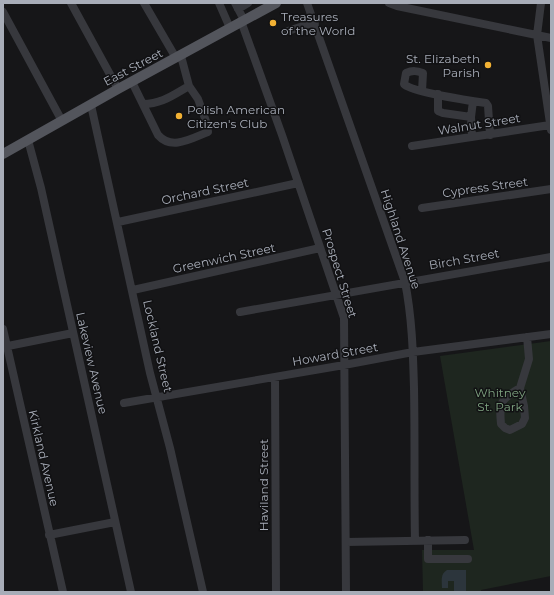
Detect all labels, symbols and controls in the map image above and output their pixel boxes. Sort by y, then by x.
place label: Treasures of the World [281,9,355,38]
marker: Treasures of the World [268,18,278,28]
street label: East Street [101,45,165,89]
place label: St. Elizabeth Parish [406,51,480,80]
marker: St. Elizabeth Parish [483,60,493,70]
place label: Polish American Citizen's Club [187,102,285,131]
street label: Walnut Street [437,110,522,138]
marker: Polish American Citizen's Club [174,111,184,121]
street label: Orchard Street [160,174,250,208]
street label: Cypress Street [441,174,529,200]
street label: Highland Avenue [378,187,424,291]
street label: Prospect Street [319,226,361,320]
street label: Greenwich Street [171,240,277,276]
street label: Birch Street [428,245,500,273]
street label: Lockland Street [140,298,176,394]
street label: Lakeview Avenue [73,311,111,415]
street label: Howard Street [291,339,379,369]
park label: Whitney St. Park [474,385,526,414]
street label: Kirkland Avenue [26,408,62,508]
street label: Haviland Street [256,439,271,531]

